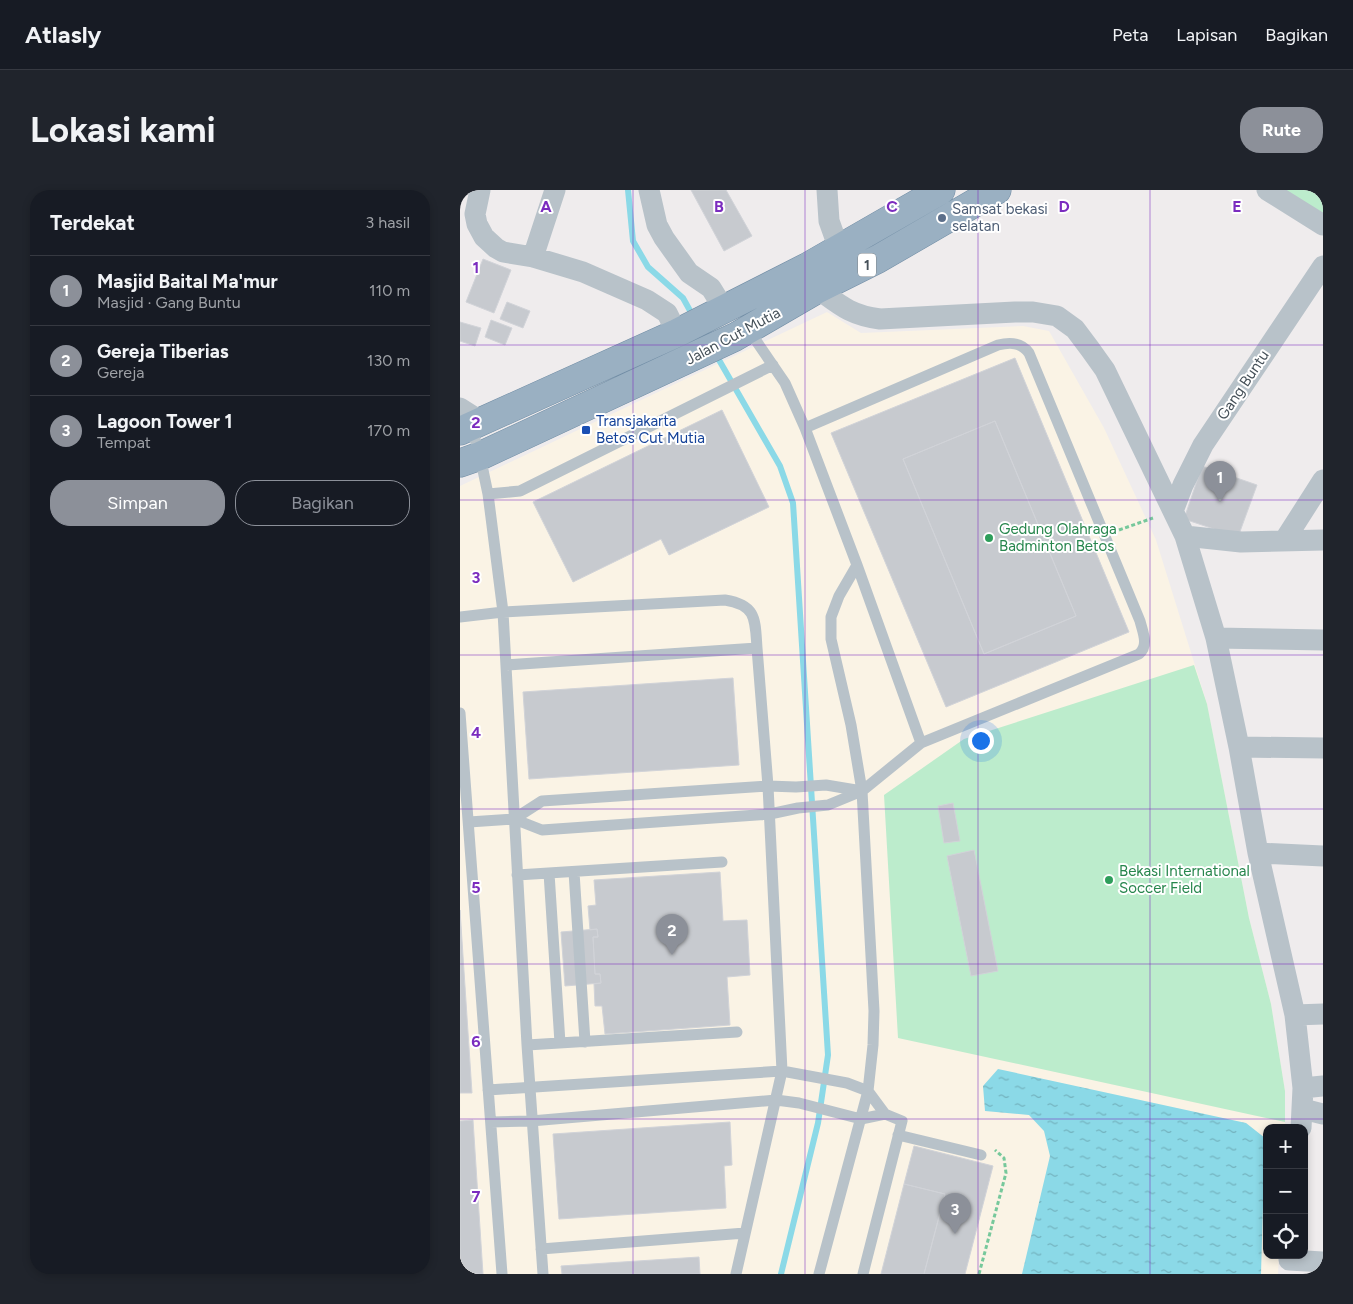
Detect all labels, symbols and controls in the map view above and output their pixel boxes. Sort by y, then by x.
text: Atlasly [25,20,101,49]
text: Peta [1112,24,1148,46]
text: Lapisan [1176,24,1237,46]
text: Bagikan [1265,24,1328,46]
button: Rute [1240,107,1323,153]
text: Lokasi kami [30,109,216,151]
text: A [540,197,552,216]
text: B [714,197,724,216]
text: C [886,197,898,216]
text: D [1058,197,1070,216]
text: E [1232,197,1242,216]
place label: Samsat bekasi selatan [952,200,1048,235]
text: Terdekat [50,210,135,235]
marker: Samsat bekasi selatan [936,212,948,224]
text: 3 hasil [366,213,410,232]
road number: 1 [858,254,876,276]
text: 1 [473,258,479,277]
text: Masjid Baital Ma'mur [97,270,278,293]
text: 1 [63,281,69,300]
text: 110 m [369,281,410,300]
text: Masjid · Gang Buntu [97,293,241,312]
street label: Jalan Cut Mutia [682,303,784,369]
text: Gereja Tiberias [97,340,229,363]
street label: Gang Buntu [1213,347,1273,423]
text: 2 [61,351,71,370]
text: 130 m [367,351,410,370]
text: Gereja [97,363,145,382]
text: Lagoon Tower 1 [97,410,232,433]
place label: Transjakarta Betos Cut Mutia [596,412,705,447]
text: 2 [471,413,481,432]
text: 3 [62,421,70,440]
text: 170 m [367,421,410,440]
marker: Transjakarta Betos Cut Mutia [580,424,592,436]
text: Tempat [97,433,151,452]
pin: 1 [1204,461,1236,502]
button: Simpan [50,480,225,526]
button: Bagikan [235,480,410,526]
place label: Gedung Olahraga Badminton Betos [999,520,1117,555]
marker: Gedung Olahraga Badminton Betos [983,532,995,544]
text: 3 [472,568,481,587]
text: 4 [471,723,481,742]
your location [968,728,994,754]
place label: Bekasi International Soccer Field [1119,862,1250,897]
marker: Bekasi International Soccer Field [1103,874,1115,886]
text: 5 [471,878,481,897]
pin: 2 [656,914,688,955]
text: 6 [471,1032,481,1051]
map controls [1263,1124,1308,1259]
button: + [1263,1124,1308,1169]
button: − [1263,1169,1308,1214]
text: 7 [472,1187,481,1206]
pin: 3 [939,1193,971,1234]
button: locate [1263,1214,1308,1259]

